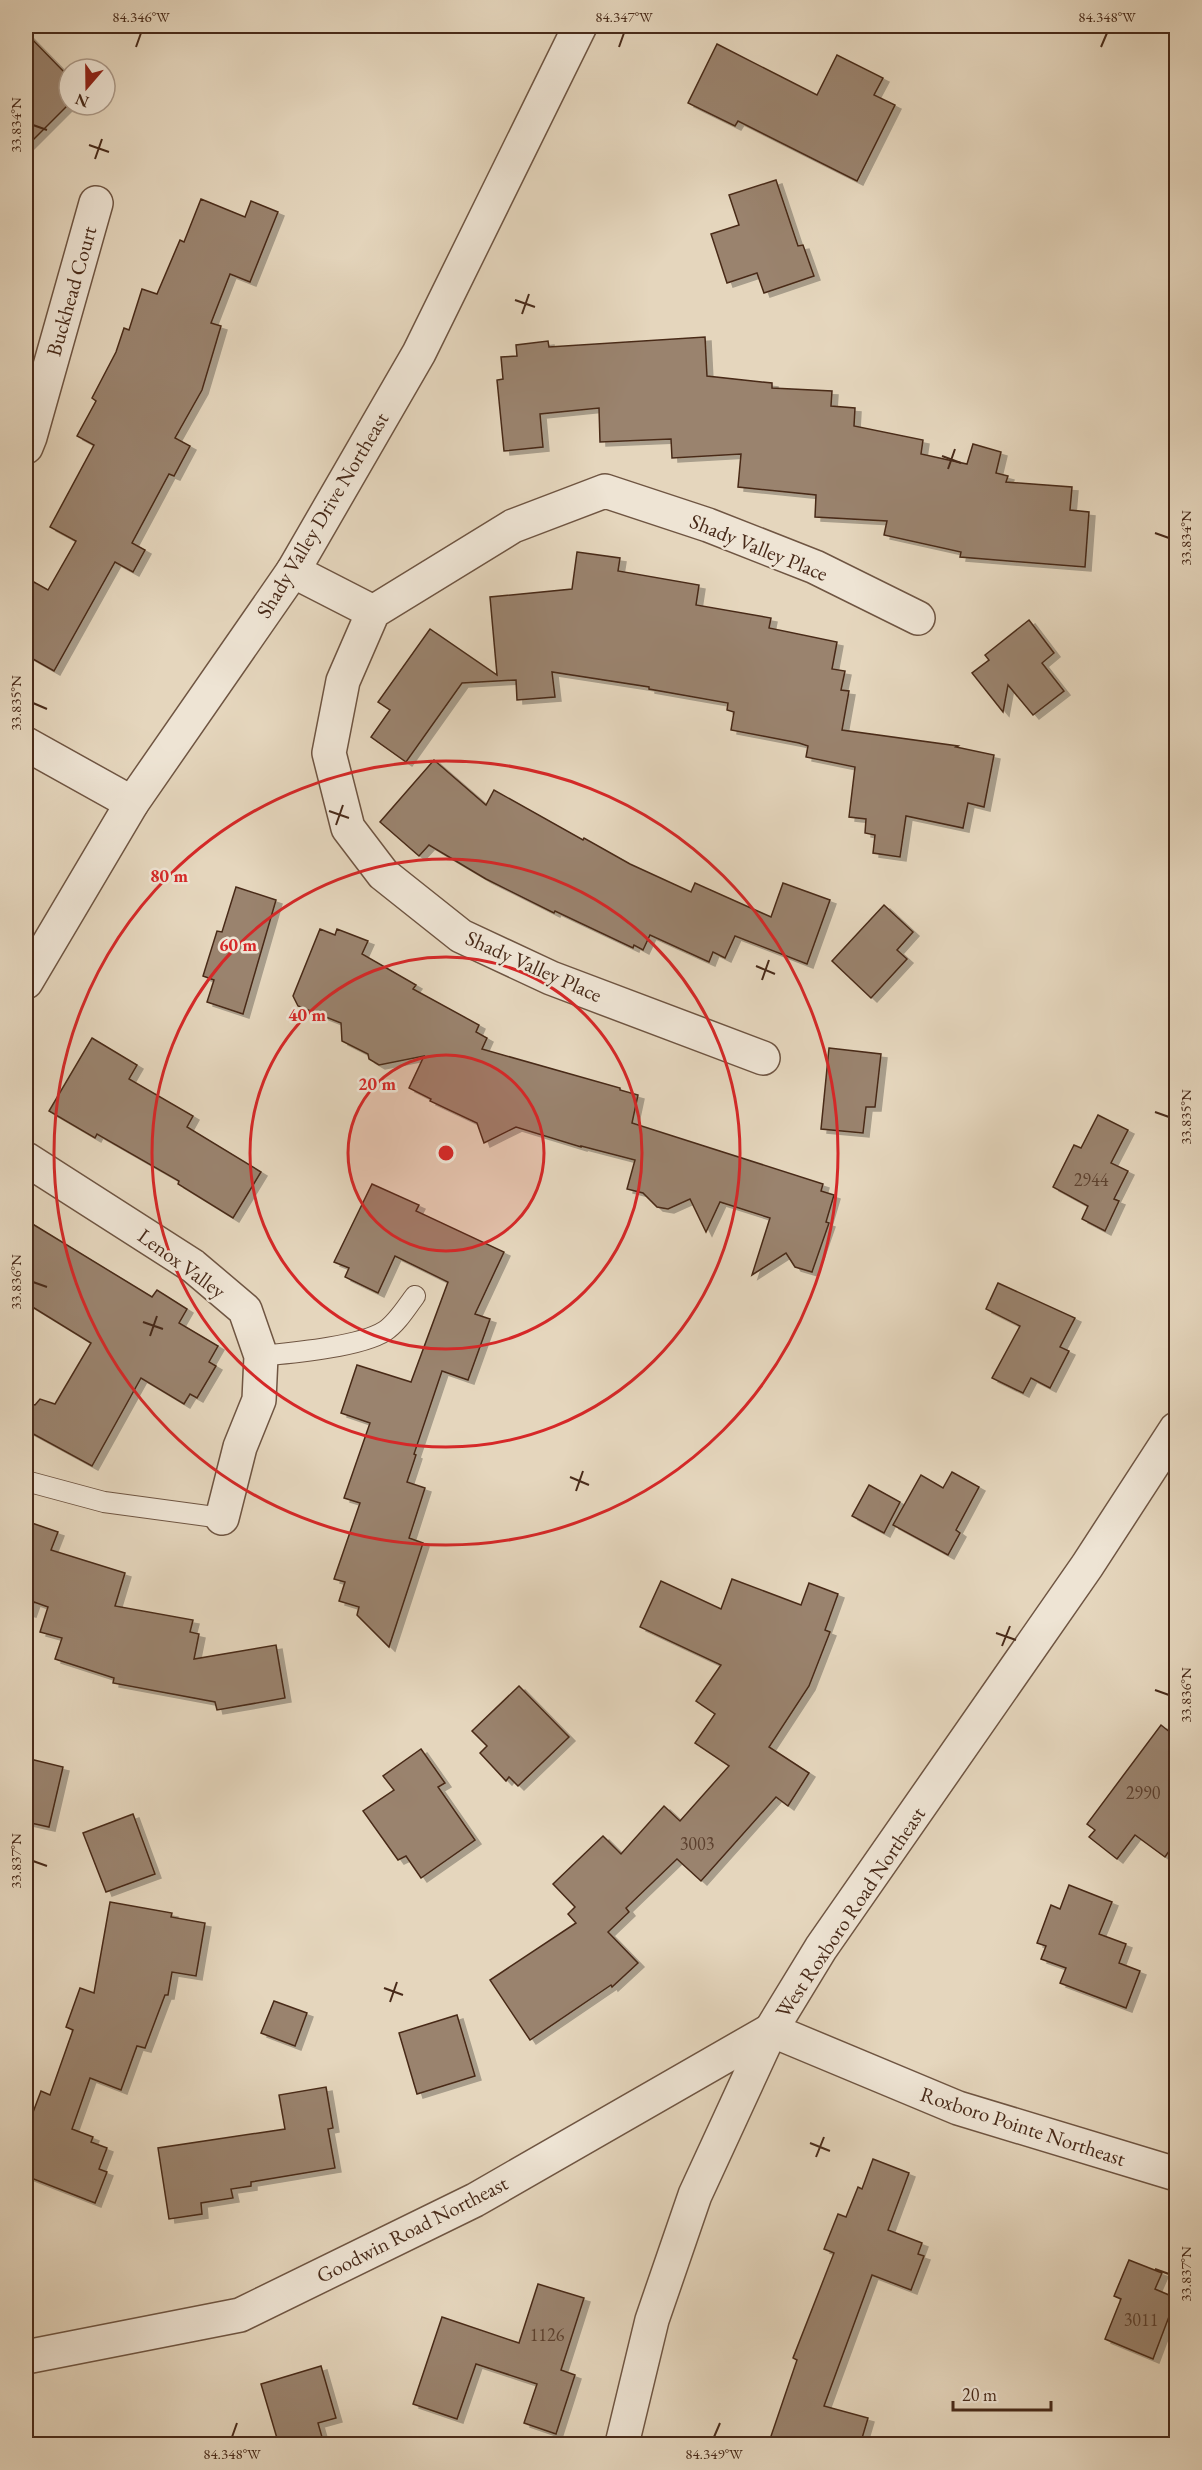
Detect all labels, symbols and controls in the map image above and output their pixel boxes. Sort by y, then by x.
text: 84.346°W [112,7,170,26]
text: 84.347°W [595,7,653,26]
text: 84.348°W [1078,7,1136,26]
north arrow [57,57,117,117]
text: N [72,89,92,113]
text: 33.834°N [6,97,25,153]
street label: Buckhead Court [40,222,103,359]
street label: Shady Valley Drive Northeast [250,407,394,623]
street label: Shady Valley Place [686,507,832,587]
text: 33.834°N [1176,510,1195,566]
text: 33.835°N [6,675,25,731]
text: 80 m [150,864,188,887]
street label: Shady Valley Place [462,924,606,1008]
text: 60 m [219,933,257,956]
text: 40 m [288,1003,326,1026]
text: 20 m [358,1072,396,1095]
text: 33.835°N [1176,1089,1195,1145]
centre of rings [436,1143,456,1163]
house number: 2944 [1074,1168,1109,1191]
street label: Lenox Valley [133,1222,232,1304]
text: 33.836°N [6,1254,25,1310]
text: 33.836°N [1176,1667,1195,1723]
house number: 2990 [1126,1781,1161,1804]
street label: West Roxboro Road Northeast [769,1801,931,2023]
house number: 3003 [680,1832,714,1855]
text: 33.837°N [6,1833,25,1889]
street label: Roxboro Pointe Northeast [917,2080,1129,2172]
street label: Goodwin Road Northeast [312,2169,513,2289]
text: 33.837°N [1176,2246,1195,2302]
house number: 3011 [1124,2308,1158,2331]
house number: 1126 [530,2323,565,2346]
scale bar [953,2374,1050,2412]
text: 20 m [962,2383,997,2406]
text: 84.348°W [203,2444,261,2463]
text: 84.349°W [685,2444,743,2463]

